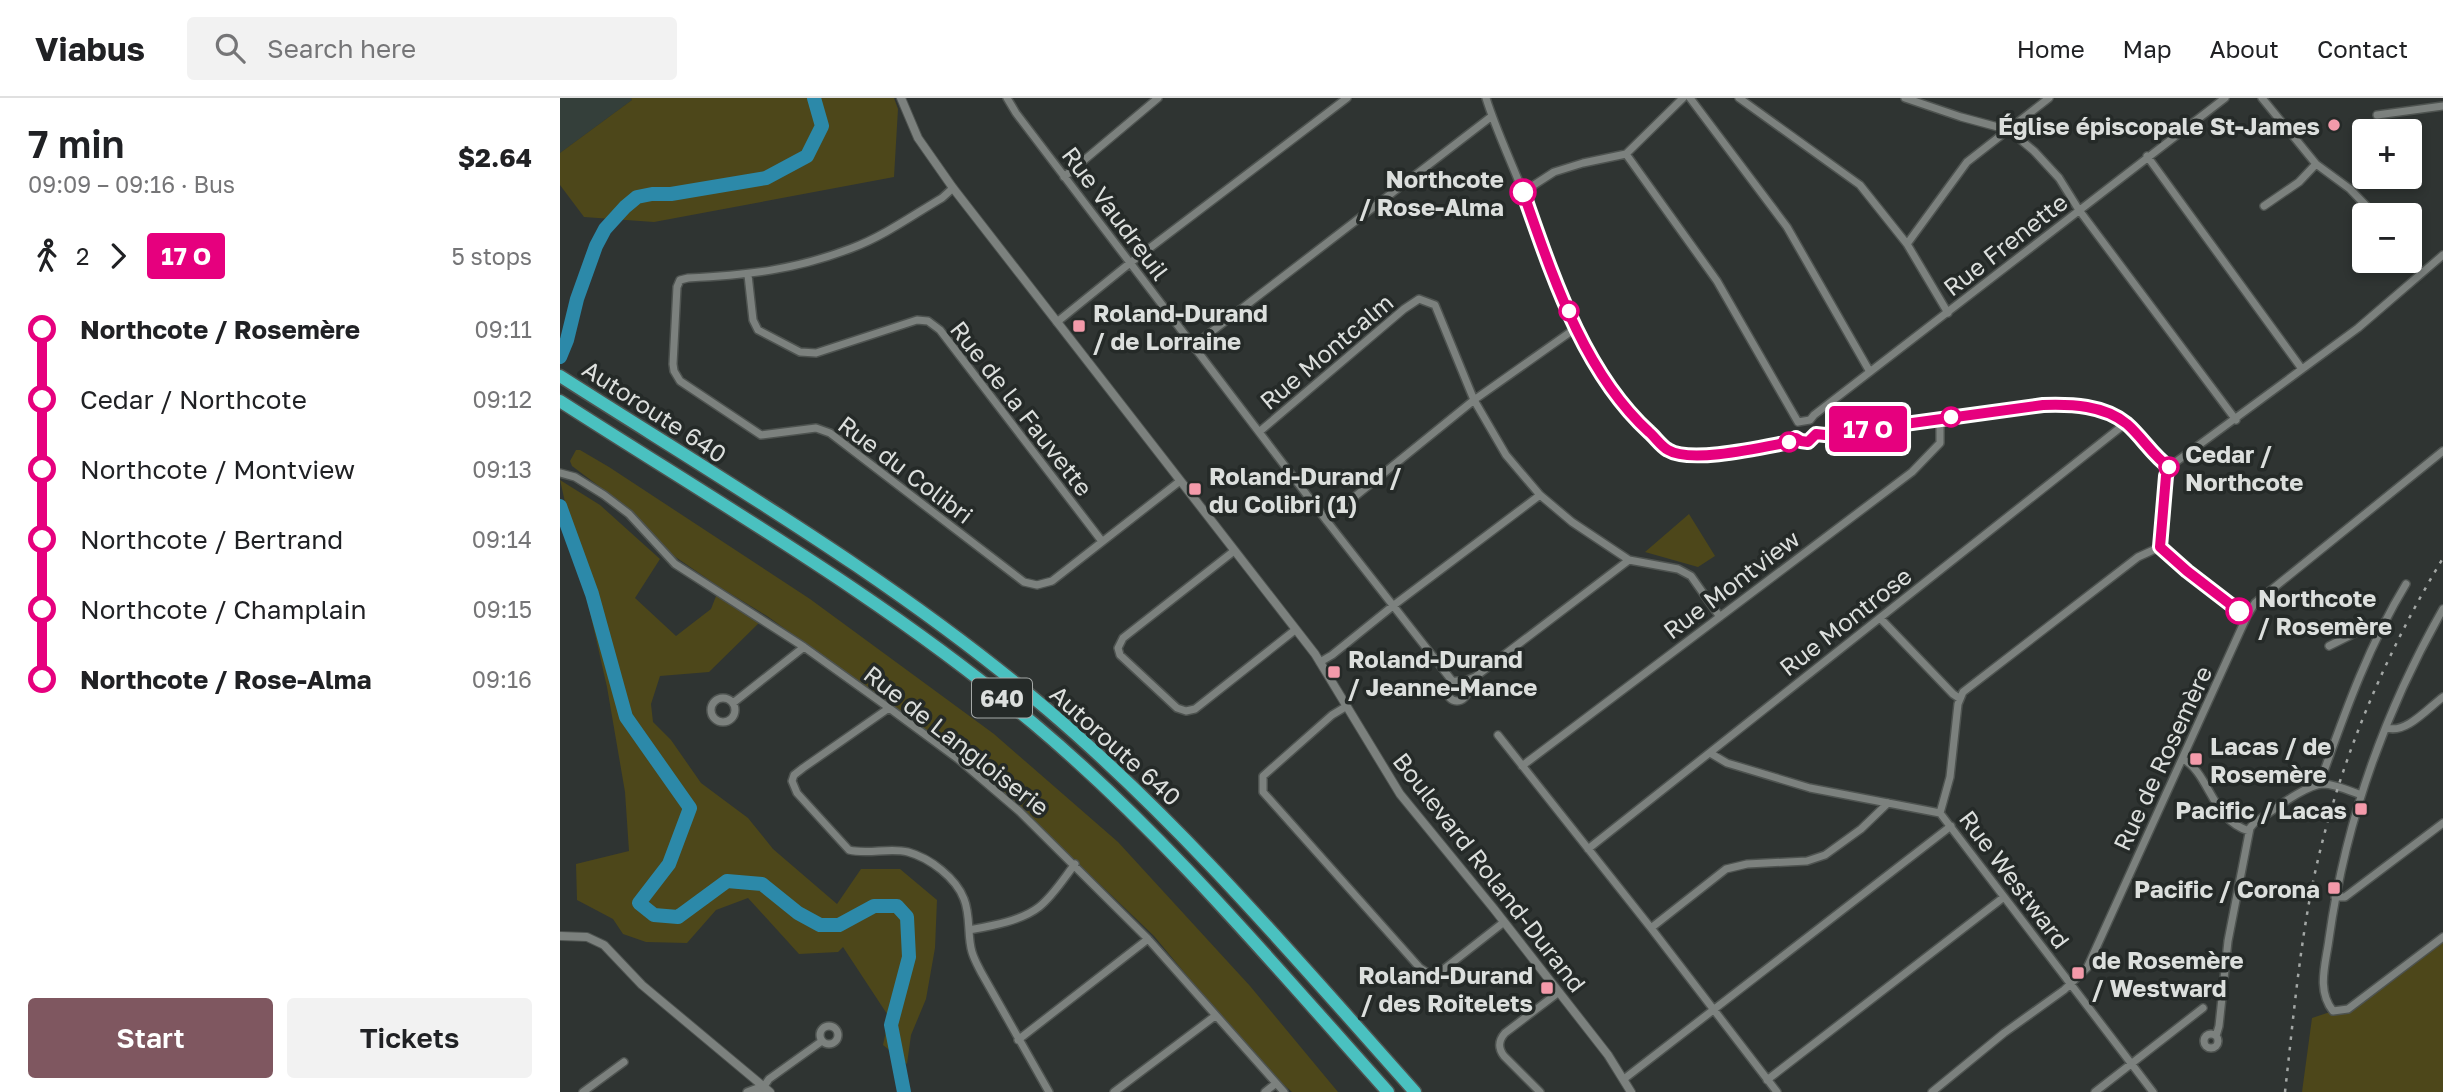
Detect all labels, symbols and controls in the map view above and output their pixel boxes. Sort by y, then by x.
search box [187,17,677,80]
text: Viabus [35,29,145,68]
icon: search [211,29,249,67]
text: Search here [267,33,416,64]
text: Home [2017,34,2085,63]
text: Map [2123,34,2172,63]
text: About [2210,34,2279,63]
text: Contact [2317,34,2408,63]
place label: Église épiscopale St-James [1998,111,2320,140]
marker: Église épiscopale St-James [2326,117,2342,133]
map controls [2352,119,2422,273]
button: + [2352,119,2422,189]
text: 7 min [28,121,125,166]
street label: Rue Vaudreuil [1056,141,1176,285]
text: $2.64 [458,142,532,173]
place label: Northcote / Rose-Alma [1359,164,1504,221]
text: 09:09 – 09:16 · Bus [28,170,235,198]
marker: Northcote / Rose-Alma [1510,179,1536,205]
street label: Rue Frenette [1937,187,2073,301]
button: − [2352,203,2422,273]
icon: walk [28,237,66,275]
icon: forward [99,237,137,275]
text: 17 O [161,241,211,270]
text: 2 [76,242,89,270]
text: 5 stops [451,242,532,270]
street label: Rue Montcalm [1253,287,1399,415]
place label: Roland-Durand / de Lorraine [1093,298,1268,355]
unlabelled marker [1559,301,1579,321]
text: Northcote / Rosemère [80,314,360,345]
text: 09:11 [475,315,532,343]
street label: Rue de la Fauvette [945,315,1099,501]
marker: Roland-Durand / de Lorraine [1071,318,1087,334]
street label: Autoroute 640 [578,354,732,468]
text: Cedar / Northcote [80,384,307,415]
text: 09:12 [472,385,532,413]
line badge: 17 O [1819,406,1917,452]
unlabelled marker [1941,407,1961,427]
street label: Rue du Colibri [833,409,979,529]
text: 17 O [1843,414,1893,443]
unlabelled marker [1779,432,1799,452]
place label: Cedar / Northcote [2185,439,2303,496]
text: Northcote / Montview [80,454,355,485]
text: 09:13 [472,455,532,483]
marker: Cedar / Northcote [2159,457,2179,477]
place label: Roland-Durand / du Colibri (1) [1209,461,1402,518]
marker: Roland-Durand / du Colibri (1) [1187,481,1203,497]
street label: Rue Montview [1657,523,1805,645]
text: Northcote / Bertrand [80,524,343,555]
text: 09:14 [472,525,532,553]
street label: Rue Montrose [1773,560,1917,682]
place label: Northcote / Rosemère [2258,583,2392,640]
text: Northcote / Champlain [80,594,366,625]
text: 09:15 [472,595,532,623]
marker: Northcote / Rosemère [2226,598,2252,624]
place label: Roland-Durand / Jeanne-Mance [1348,644,1537,701]
street label: Rue de Langloiserie [859,659,1055,821]
street label: Rue de Rosemère [2107,661,2217,855]
text: Northcote / Rose-Alma [80,664,372,695]
marker: Roland-Durand / Jeanne-Mance [1326,664,1342,680]
text: 09:16 [472,665,532,693]
road number: 640 [972,678,1032,718]
street label: Autoroute 640 [1045,679,1187,811]
place label: Lacas / de Rosemère [2210,731,2331,788]
street label: Boulevard Roland-Durand [1387,746,1593,998]
marker: Lacas / de Rosemère [2188,751,2204,767]
place label: Pacific / Lacas [2175,795,2347,824]
marker: Pacific / Lacas [2353,801,2369,817]
street label: Rue Westward [1954,804,2076,954]
place label: Pacific / Corona [2134,874,2320,903]
marker: Pacific / Corona [2326,880,2342,896]
place label: de Rosemère / Westward [2092,945,2244,1002]
place label: Roland-Durand / des Roitelets [1358,960,1533,1017]
marker: de Rosemère / Westward [2070,965,2086,981]
marker: Roland-Durand / des Roitelets [1539,980,1555,996]
button: Start [28,998,273,1078]
button: Tickets [287,998,532,1078]

